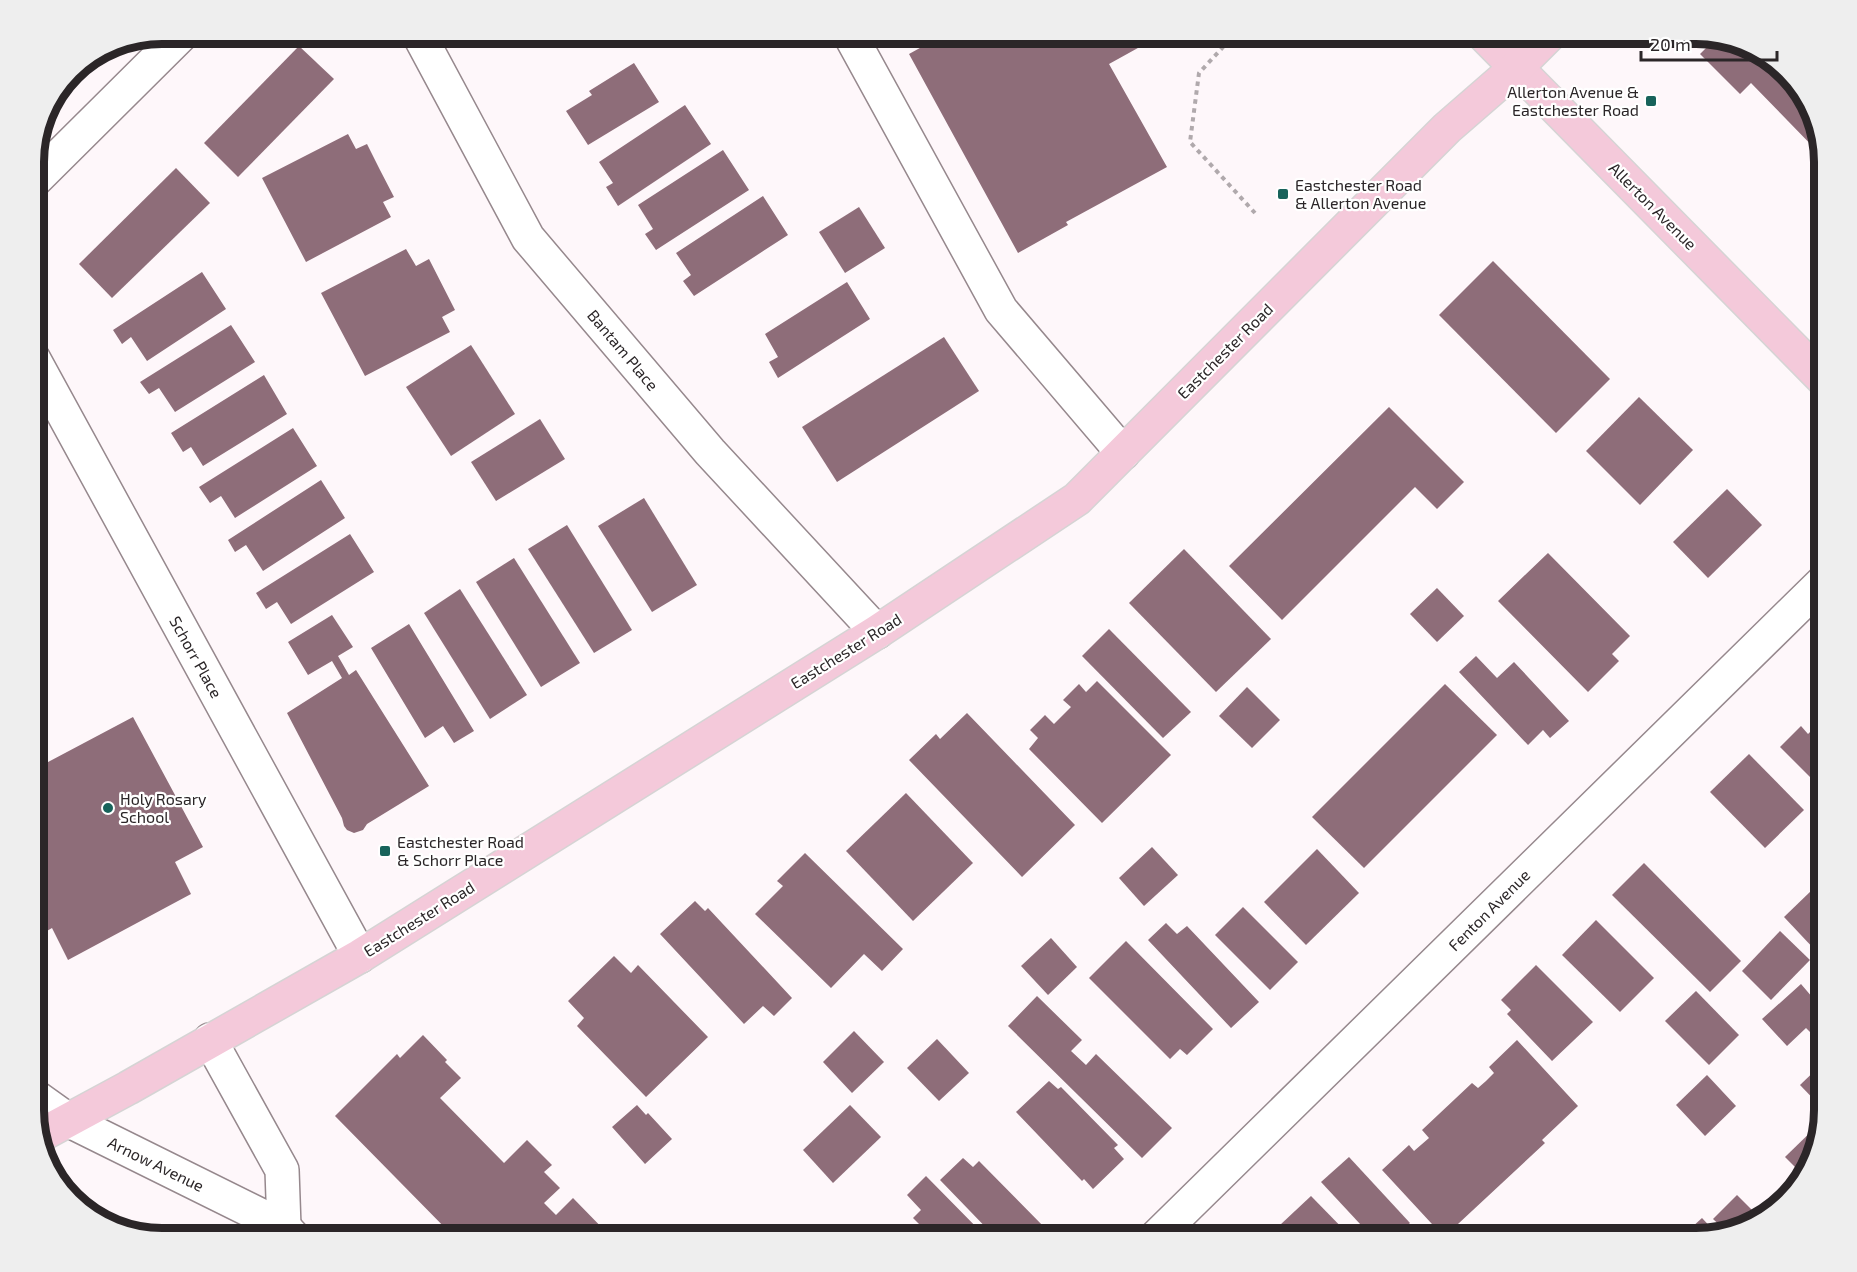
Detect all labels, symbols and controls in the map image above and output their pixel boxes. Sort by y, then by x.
scale bar [1641,24,1778,62]
text: 20 m [1650,33,1691,55]
place label: Allerton Avenue & Eastchester Road [1507,82,1639,119]
marker: Allerton Avenue & Eastchester Road [1644,94,1658,108]
street label: Allerton Avenue [1606,158,1701,253]
place label: Eastchester Road & Allerton Avenue [1295,175,1426,212]
marker: Eastchester Road & Allerton Avenue [1276,187,1290,201]
street label: Eastchester Road [1173,299,1276,402]
street label: Bantam Place [584,305,663,394]
street label: Eastchester Road [787,609,905,692]
street label: Schorr Place [166,613,227,701]
place label: Holy Rosary School [120,789,207,826]
marker: Holy Rosary School [101,801,115,815]
place label: Eastchester Road & Schorr Place [397,832,524,869]
marker: Eastchester Road & Schorr Place [378,844,392,858]
street label: Fenton Avenue [1444,865,1533,954]
street label: Eastchester Road [360,877,478,960]
street label: Arnow Avenue [105,1132,207,1195]

